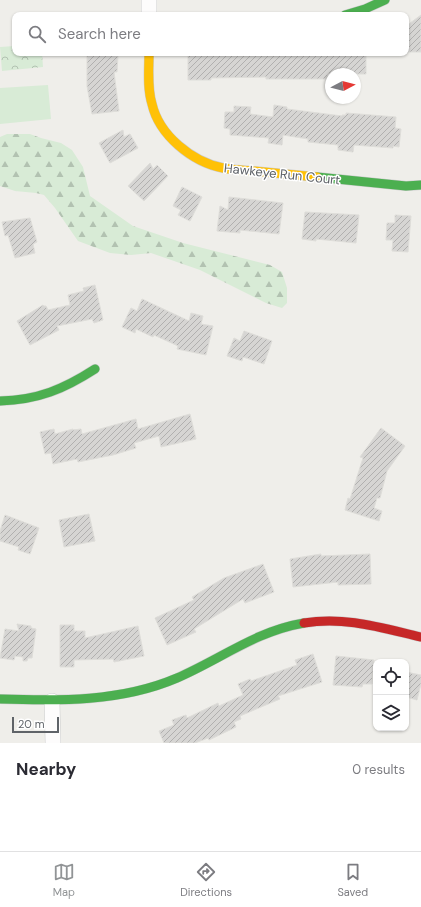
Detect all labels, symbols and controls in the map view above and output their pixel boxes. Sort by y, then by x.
search box [12,12,409,56]
icon: search [26,23,48,45]
text: Search here [58,24,141,44]
north arrow [325,68,361,104]
street label: Hawkeye Run Court [223,159,341,189]
map controls [373,659,409,731]
button: locate [373,659,409,695]
button: layers [373,695,409,731]
scale bar [12,715,59,734]
text: 20 m [18,717,44,731]
text: Nearby [16,758,76,780]
text: 0 results [352,761,405,778]
tab: Map [53,861,75,899]
tab: Directions [180,861,232,899]
tab: Saved [337,861,368,899]

